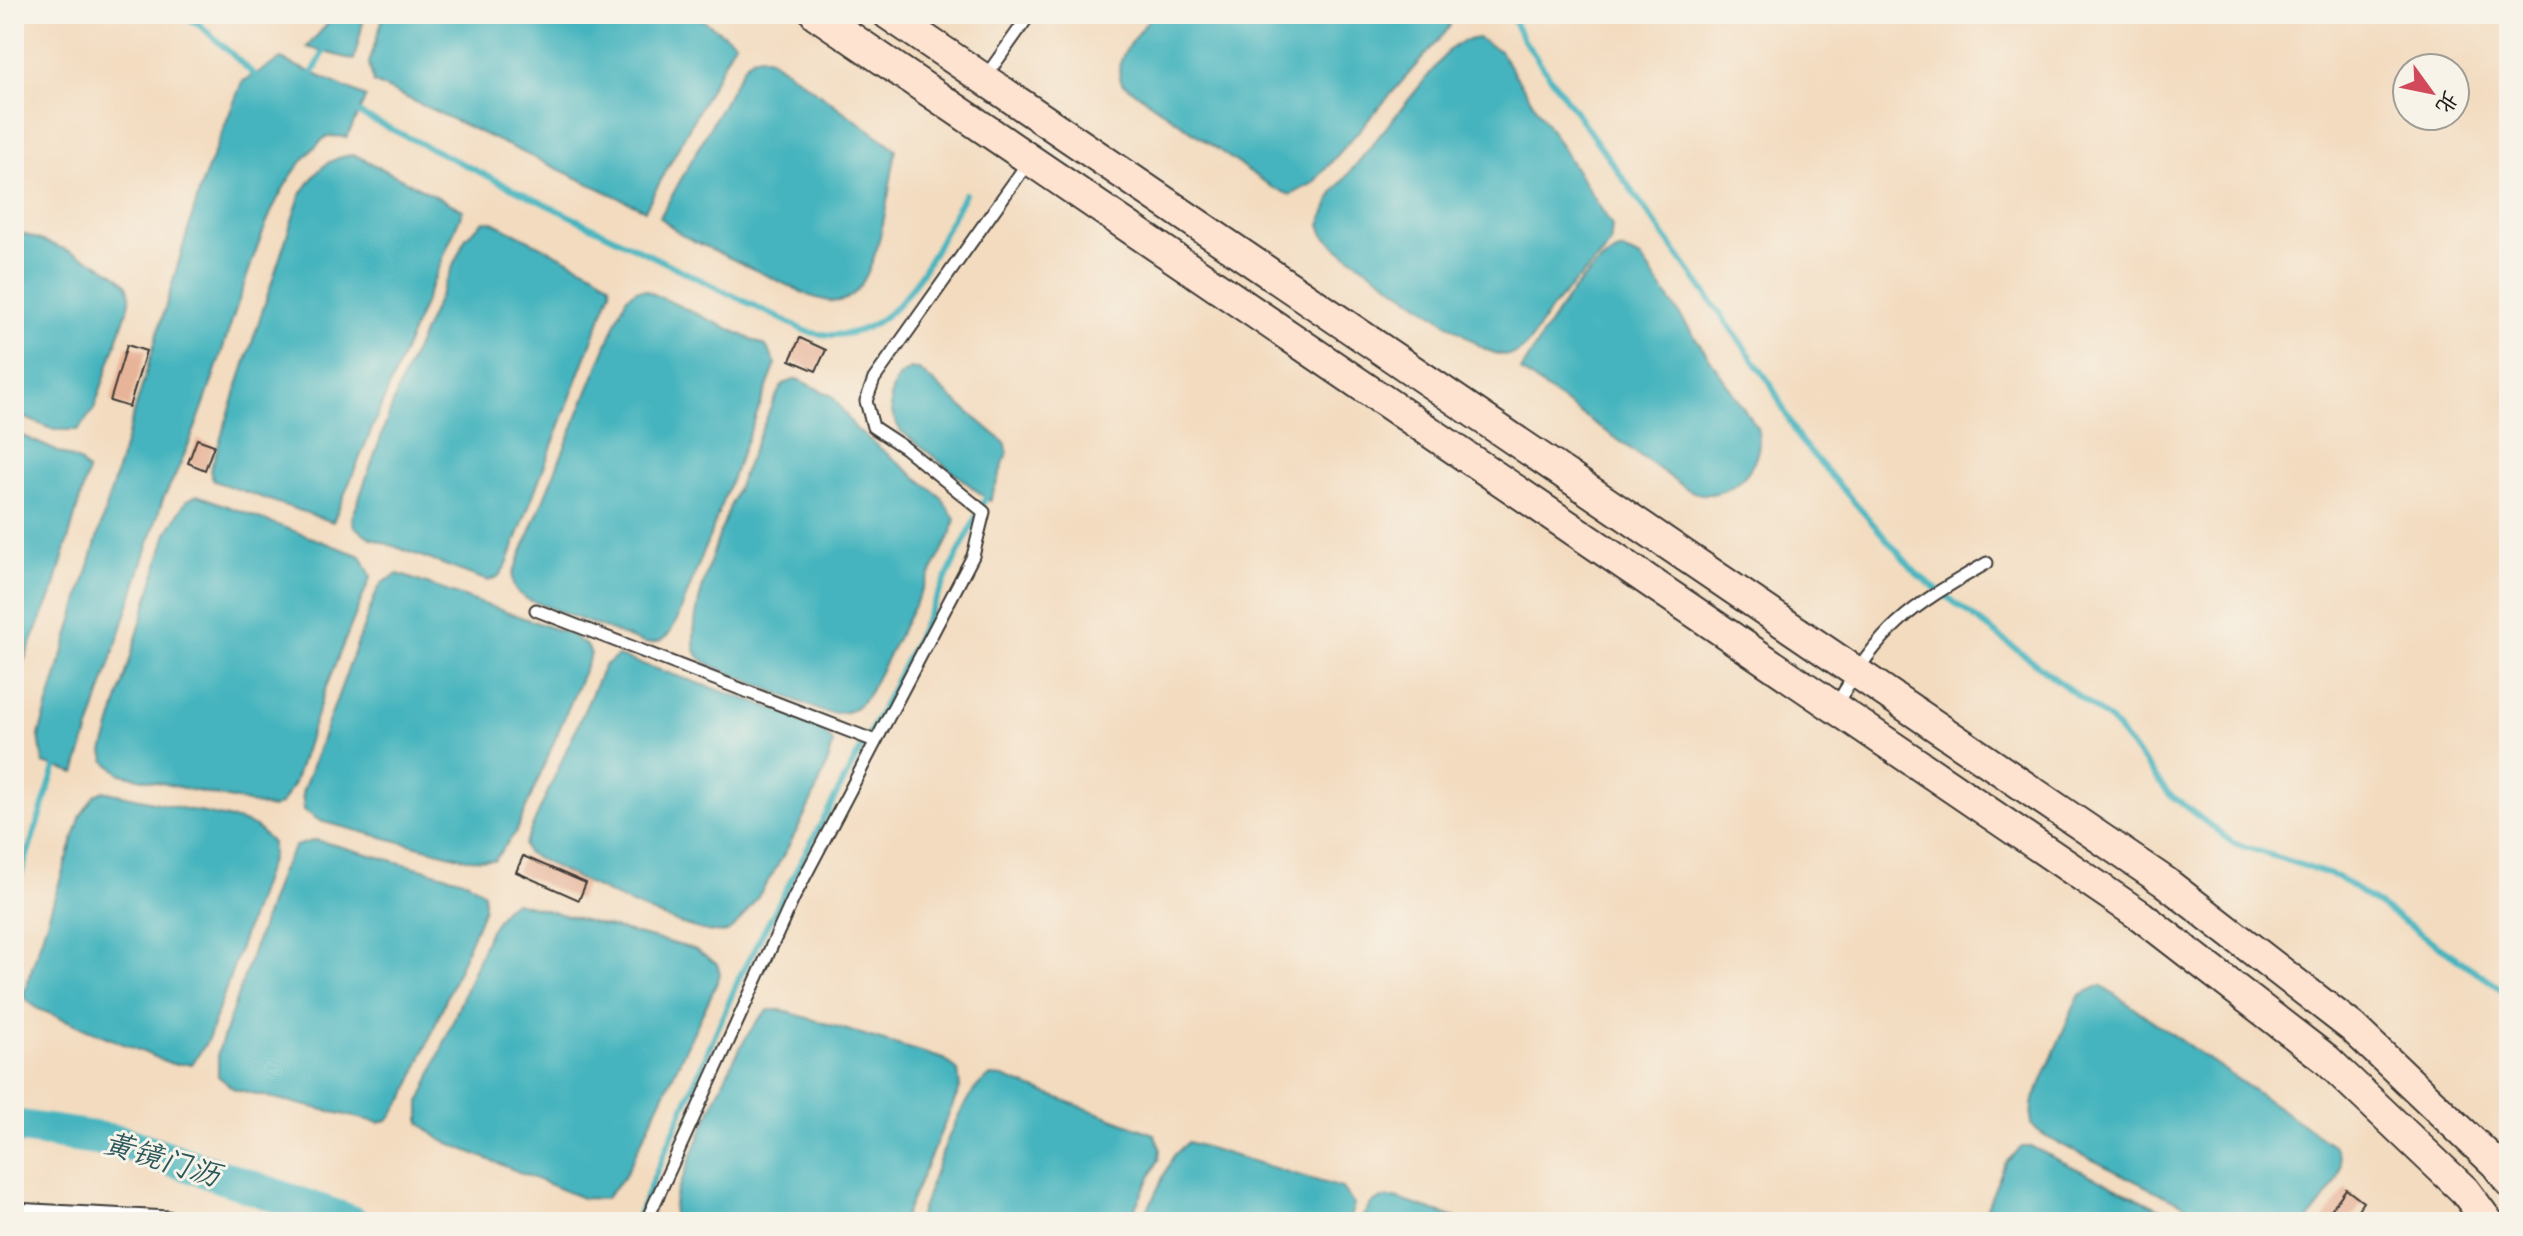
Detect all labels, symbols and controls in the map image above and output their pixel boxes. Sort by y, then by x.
north arrow [2391,52,2471,132]
text: 北 [2428,85,2464,119]
water label: 黄镜门沥 [98,1124,228,1198]

